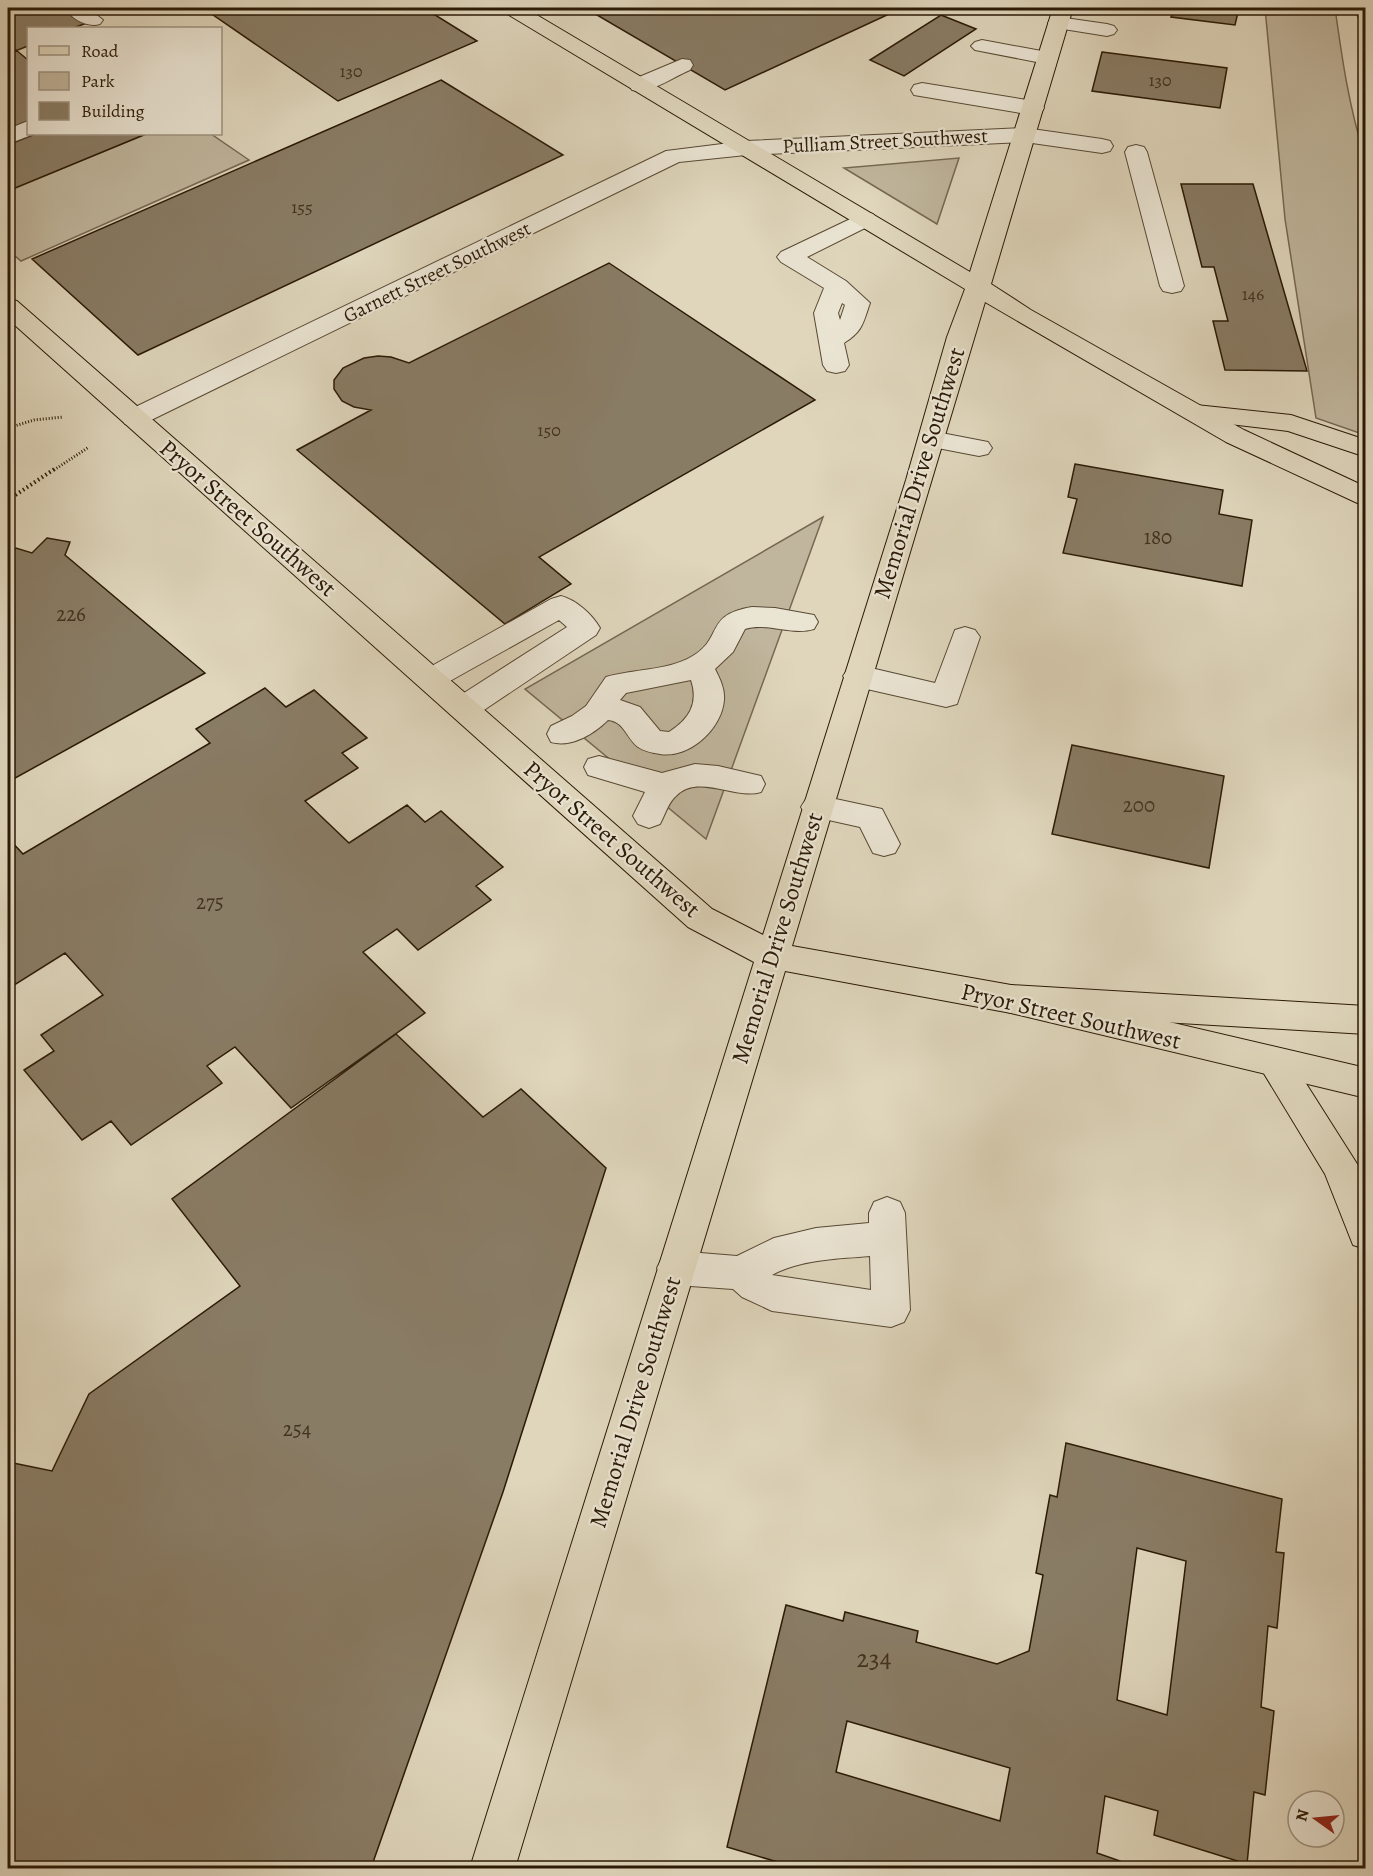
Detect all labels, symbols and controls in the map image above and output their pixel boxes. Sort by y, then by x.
legend [27,27,222,135]
text: Road [81,39,119,63]
house number: 130 [339,59,363,83]
house number: 130 [1148,68,1172,92]
text: Park [81,69,115,93]
text: Building [81,99,145,123]
street label: Pulliam Street Southwest [782,122,989,160]
house number: 155 [291,195,313,219]
street label: Garnett Street Southwest [339,215,536,329]
house number: 146 [1242,282,1264,306]
street label: Memorial Drive Southwest [866,343,973,603]
house number: 150 [537,418,561,442]
street label: Pryor Street Southwest [153,432,343,604]
house number: 180 [1144,523,1172,551]
house number: 226 [56,600,86,628]
street label: Pryor Street Southwest [517,753,707,925]
house number: 200 [1123,791,1155,819]
street label: Memorial Drive Southwest [724,808,831,1068]
house number: 275 [196,888,224,916]
street label: Pryor Street Southwest [958,975,1184,1057]
street label: Memorial Drive Southwest [582,1272,689,1532]
house number: 254 [283,1415,311,1443]
house number: 234 [857,1641,892,1676]
north arrow [1286,1789,1346,1849]
text: N [1290,1807,1315,1824]

